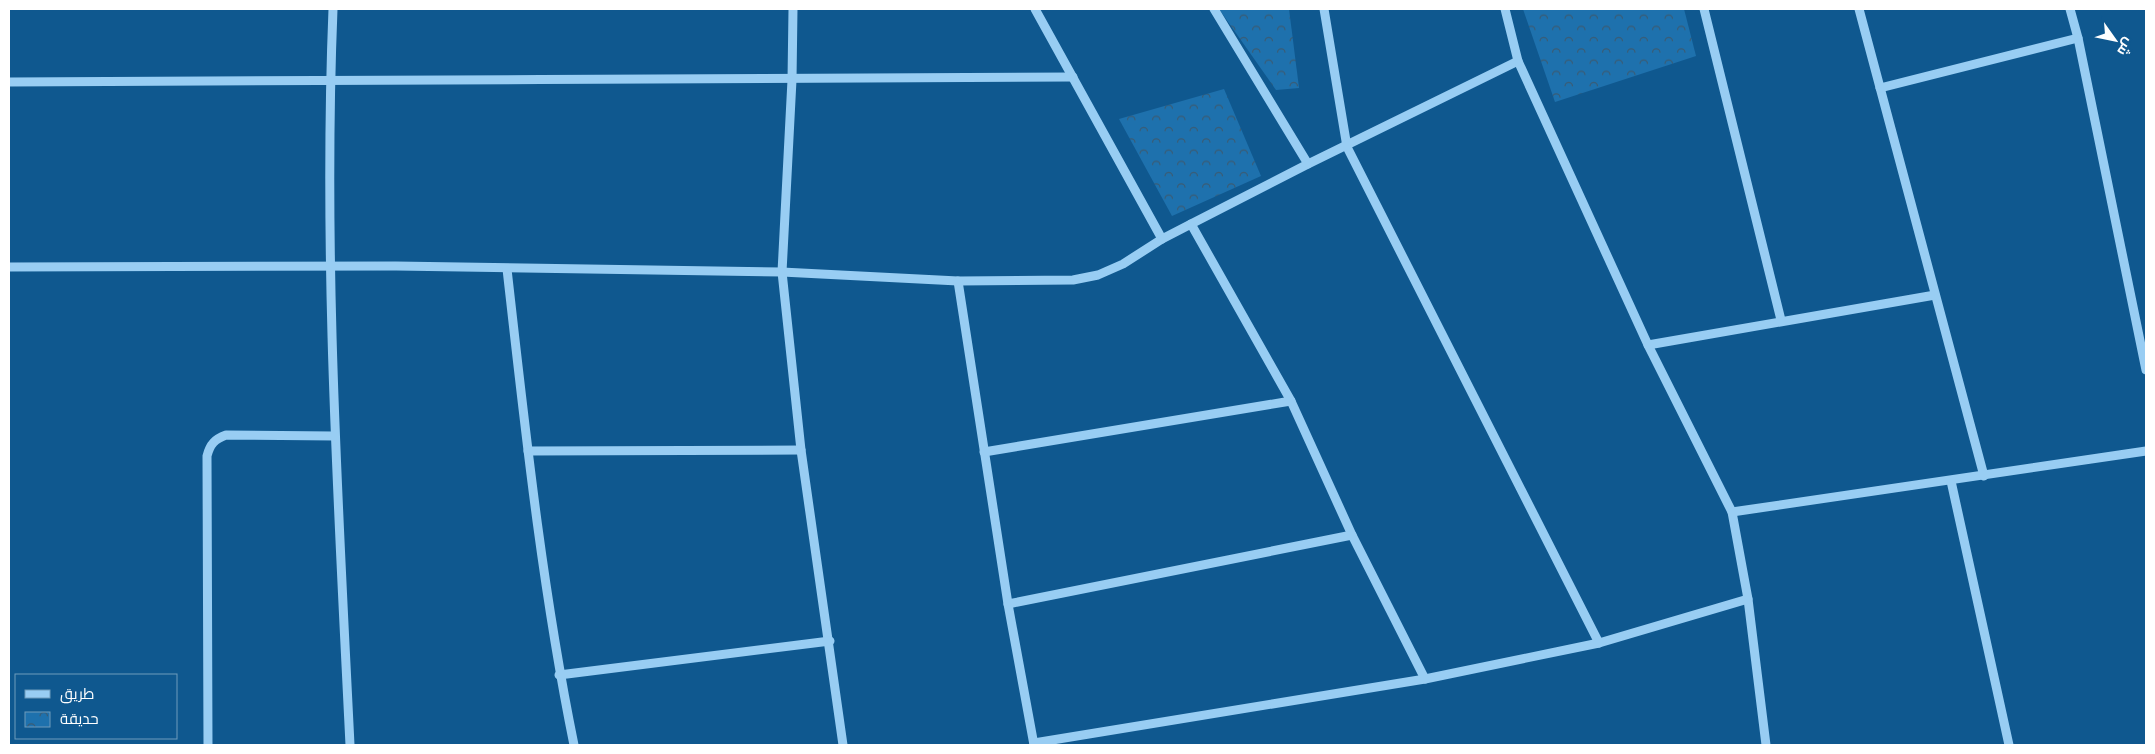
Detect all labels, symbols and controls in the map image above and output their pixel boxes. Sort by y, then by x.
north arrow [2090,15,2140,65]
text: ش [2113,35,2138,60]
legend [15,674,178,739]
text: طريق [60,684,94,704]
text: حديقة [60,709,99,727]

